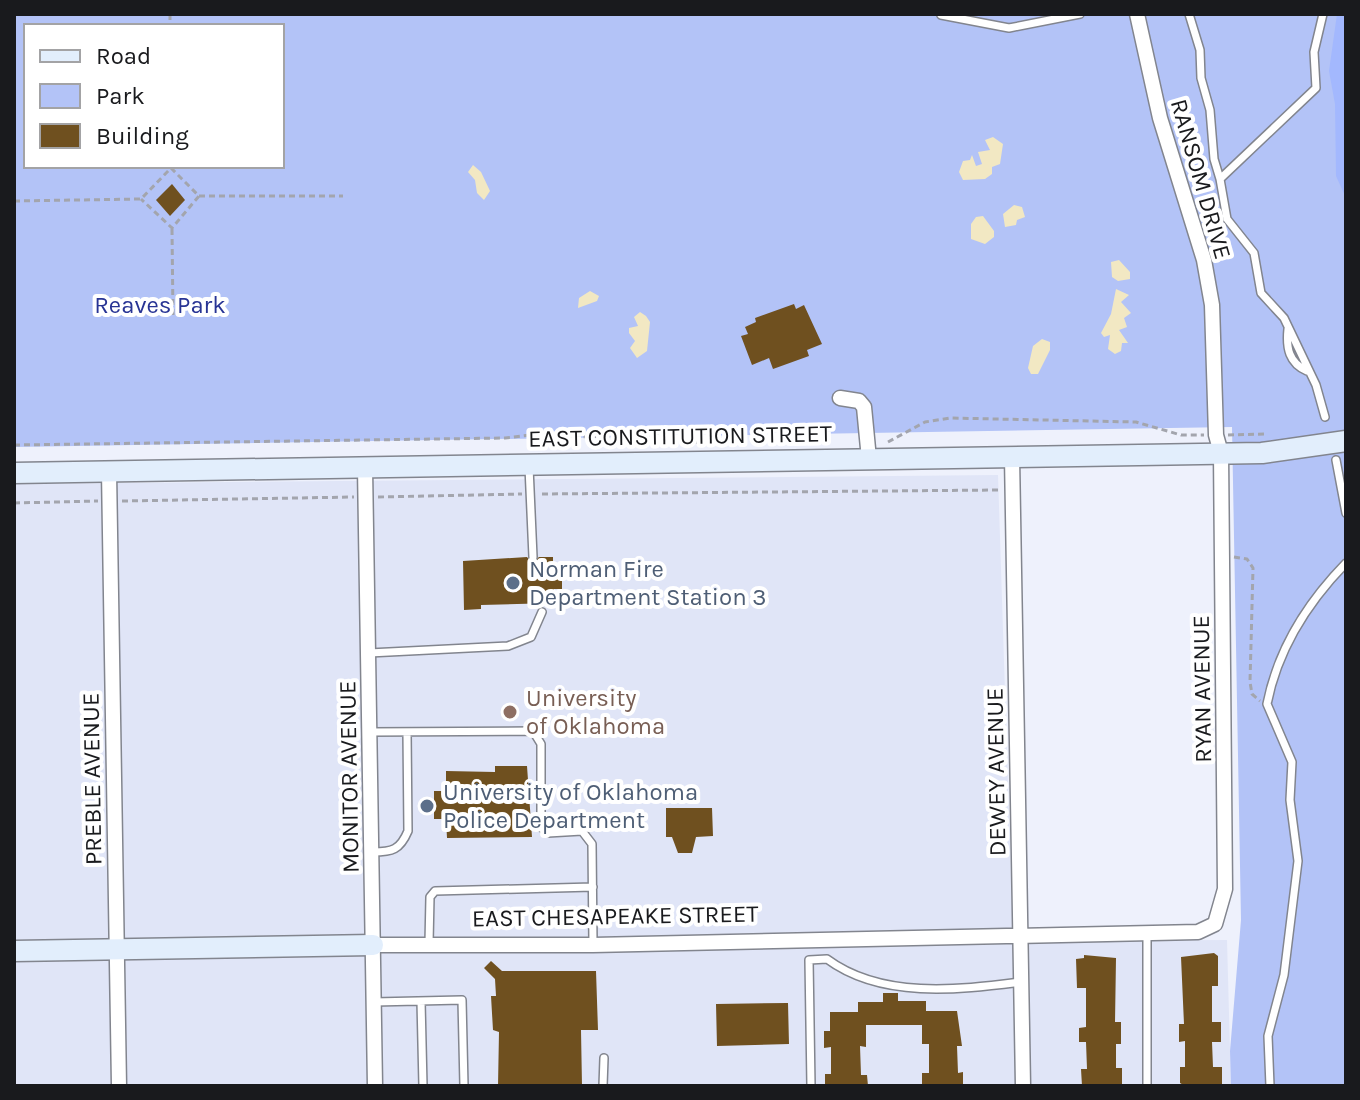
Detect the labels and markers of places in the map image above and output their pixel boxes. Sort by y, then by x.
place label: Norman Fire Department Station 3 [529,555,766,611]
marker: Norman Fire Department Station 3 [504,574,522,592]
place label: University of Oklahoma [526,684,665,740]
marker: University of Oklahoma [501,703,519,721]
place label: University of Oklahoma Police Department [443,778,698,834]
marker: University of Oklahoma Police Department [418,797,436,815]

